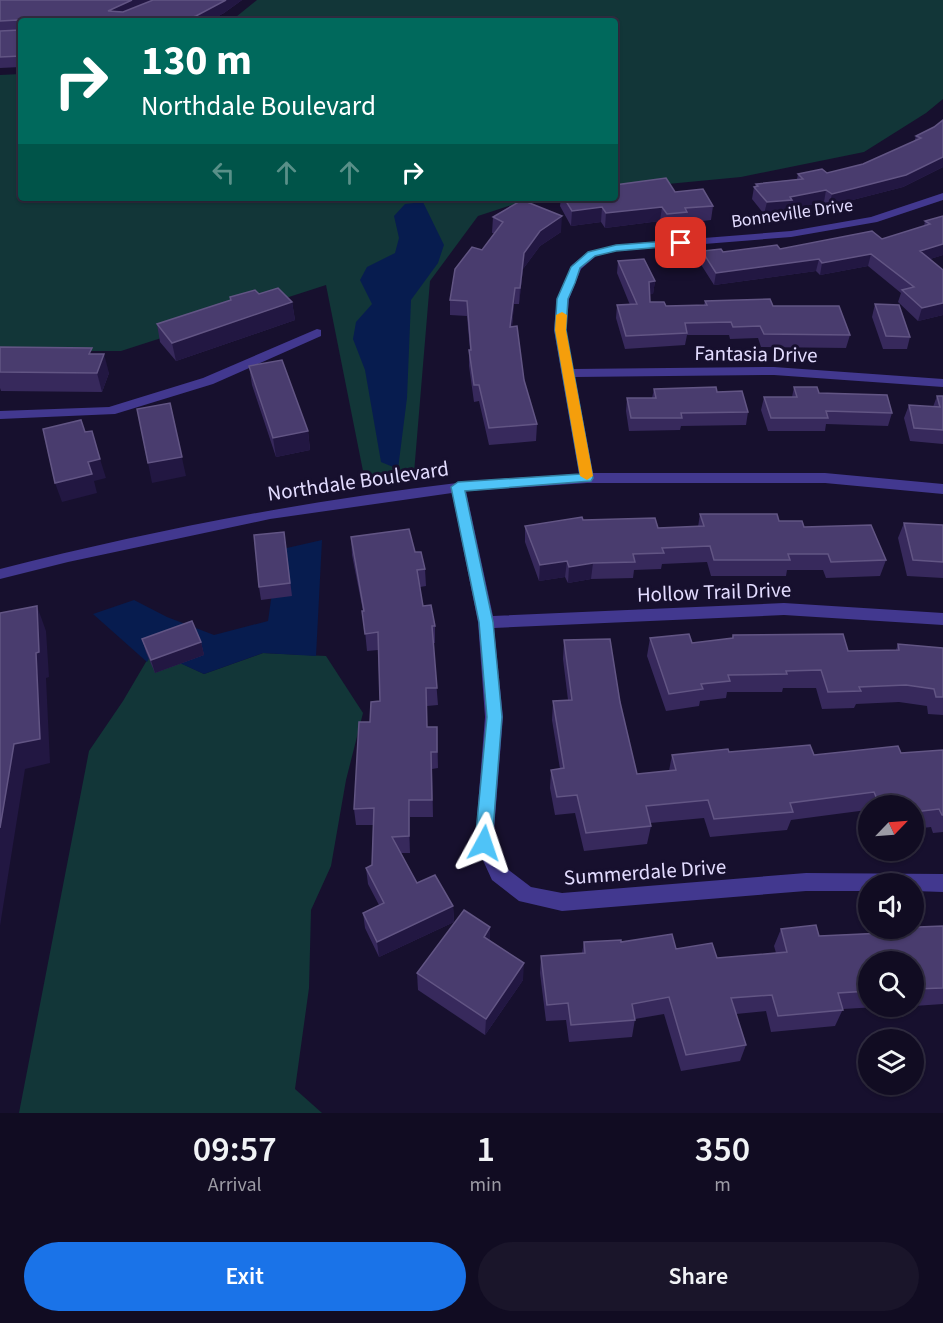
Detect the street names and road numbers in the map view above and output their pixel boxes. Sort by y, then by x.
street label: Bonneville Drive [730,193,855,234]
street label: Fantasia Drive [694,338,818,370]
street label: Northdale Boulevard [265,453,451,509]
street label: Hollow Trail Drive [636,574,792,610]
street label: Summerdale Drive [563,851,727,893]

